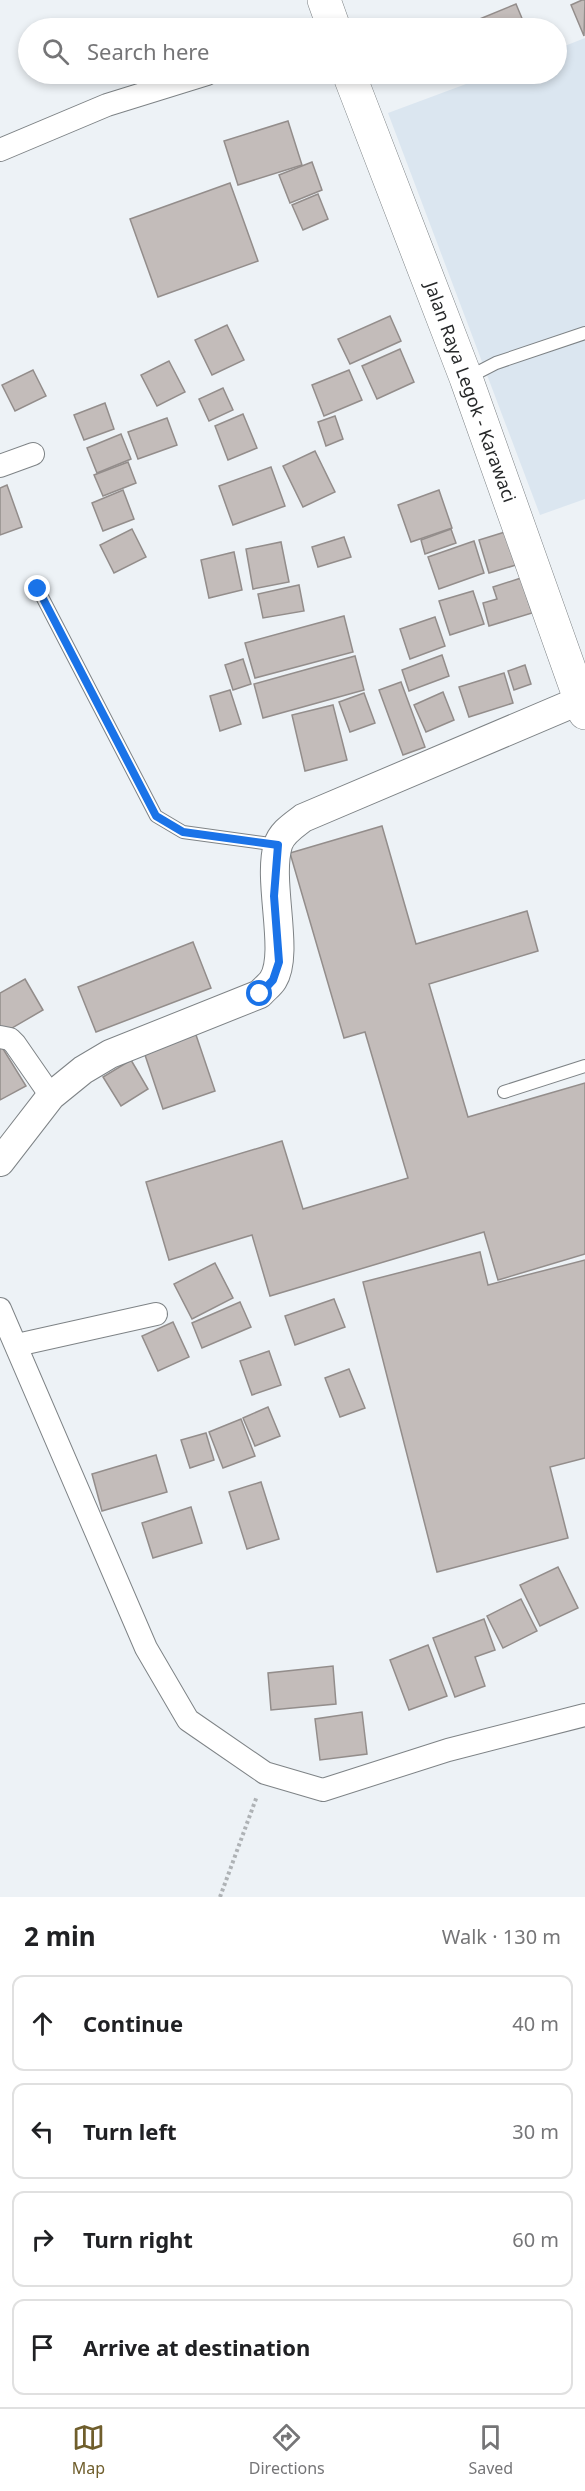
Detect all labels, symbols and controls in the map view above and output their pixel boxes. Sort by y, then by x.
search box [18,18,567,84]
icon: search [39,35,72,68]
text: Search here [87,36,209,66]
street label: Jalan Raya Legok - Karawaci [419,276,522,505]
route end [24,575,50,601]
route start [246,980,272,1006]
text: 2 min [24,1918,96,1954]
text: Walk · 130 m [442,1923,561,1950]
icon: ahead [26,2007,59,2040]
text: Continue [83,2008,183,2038]
text: 40 m [512,2010,559,2037]
icon: left [26,2115,59,2148]
text: Turn left [83,2116,177,2146]
text: 30 m [512,2118,559,2145]
icon: right [26,2223,59,2256]
text: Turn right [83,2224,193,2254]
text: 60 m [512,2226,559,2253]
icon: arrive [26,2331,59,2364]
text: Arrive at destination [83,2332,310,2362]
tab: Map [72,2421,105,2479]
tab: Directions [249,2421,325,2479]
tab: Saved [468,2421,513,2479]

